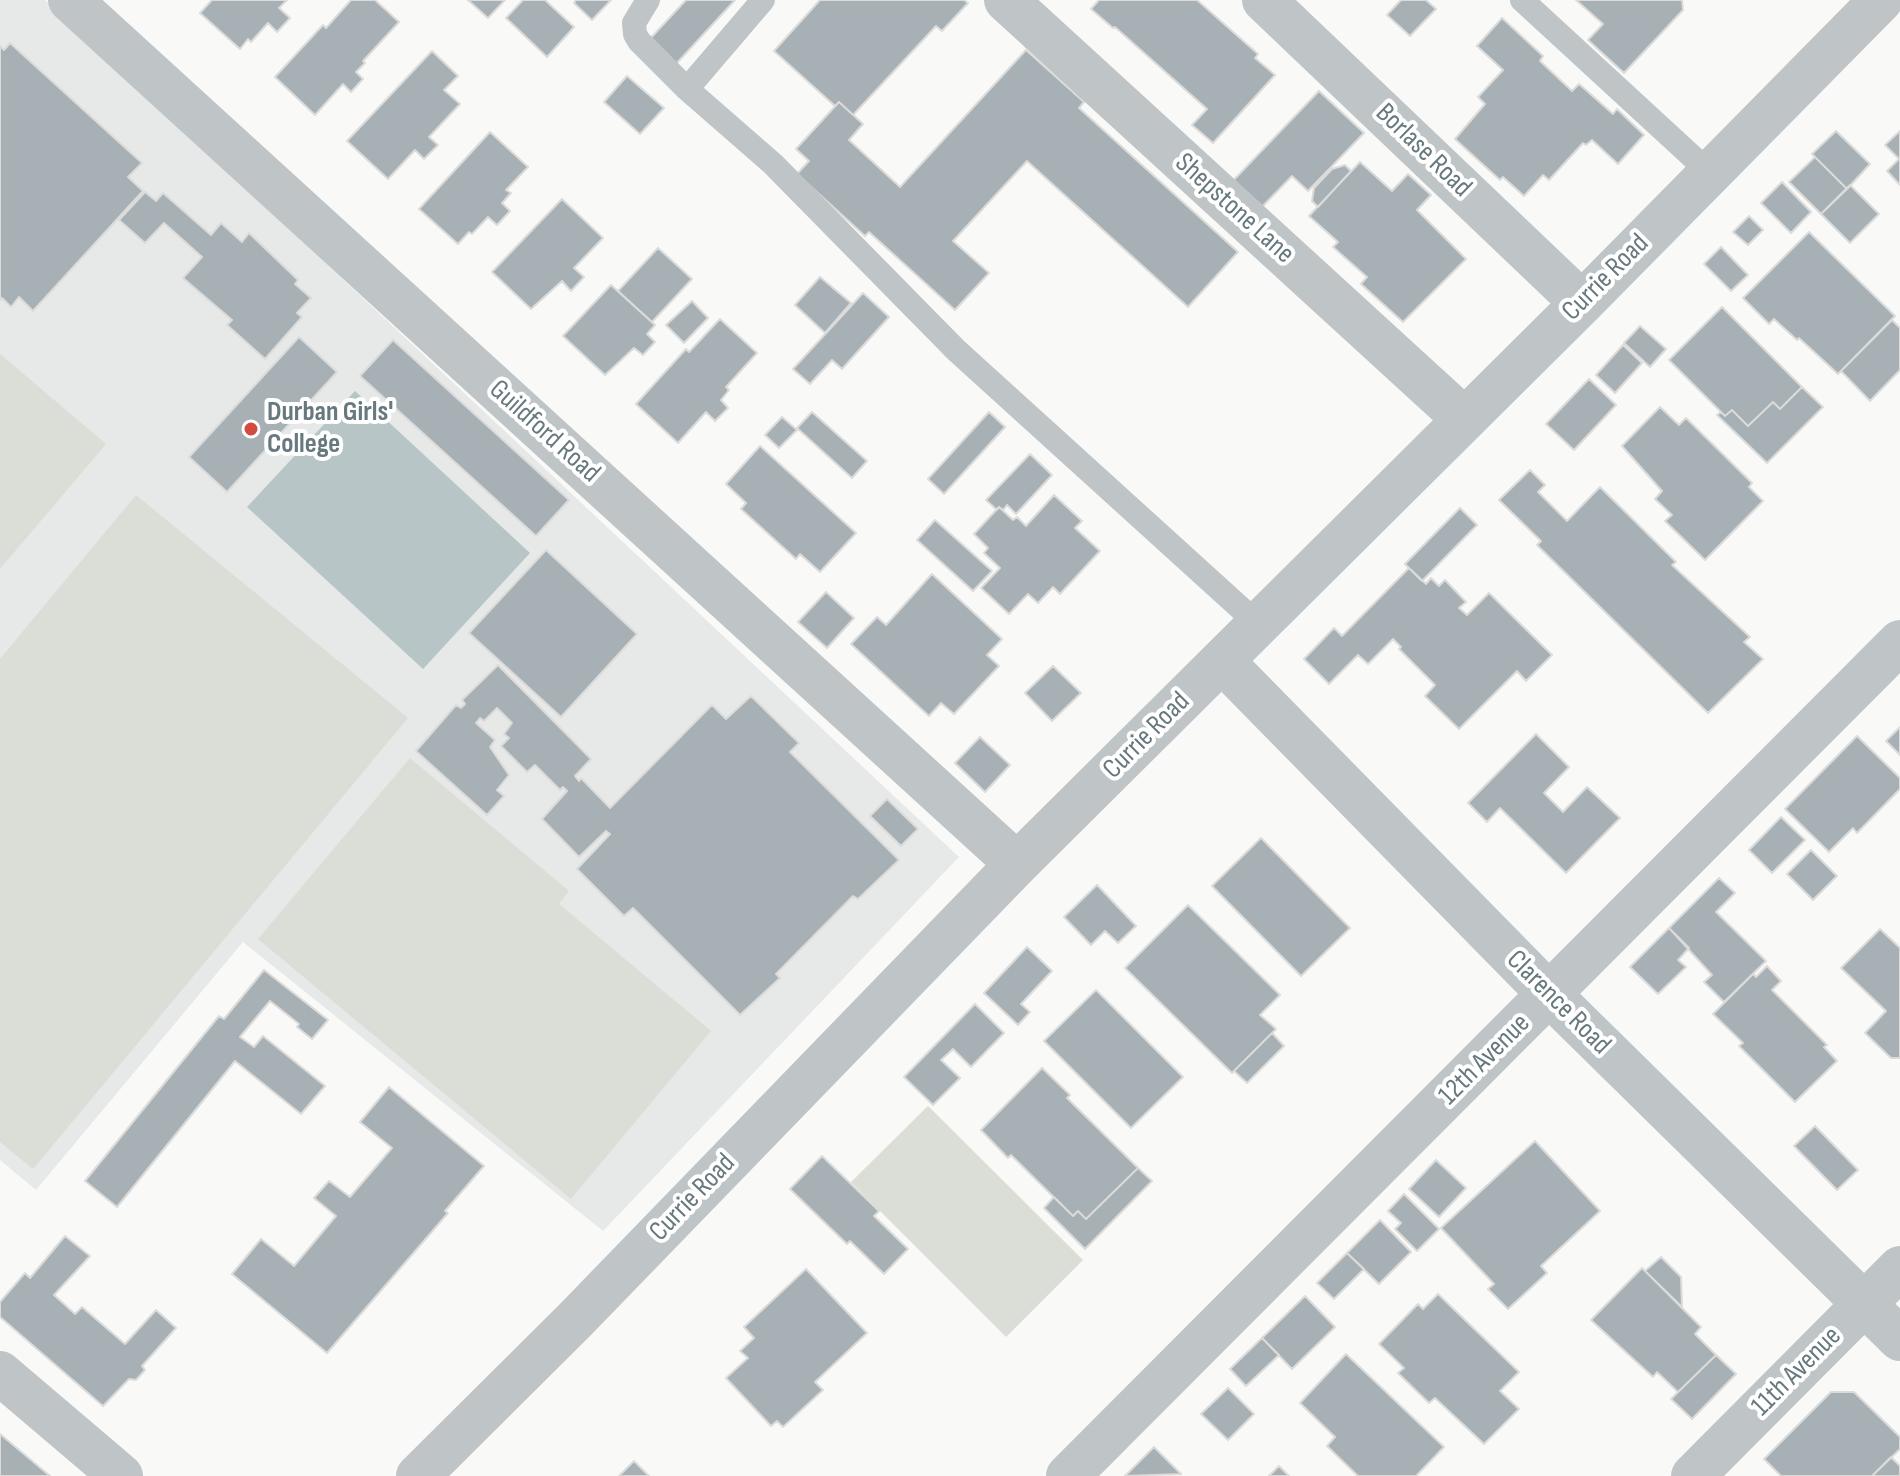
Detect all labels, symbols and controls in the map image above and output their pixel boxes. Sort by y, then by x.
street label: Borlase Road [1368,97,1478,205]
street label: Shepstone Lane [1167,147,1301,271]
street label: Currie Road [1556,228,1656,328]
street label: Guildford Road [482,374,606,490]
place label: Durban Girls' College [267,396,393,462]
marker: Durban Girls' College [242,420,260,438]
street label: Currie Road [1097,686,1197,786]
street label: Clarence Road [1499,944,1617,1062]
street label: 12th Avenue [1432,1007,1538,1113]
street label: Currie Road [643,1147,743,1249]
street label: 11th Avenue [1745,1320,1849,1424]

